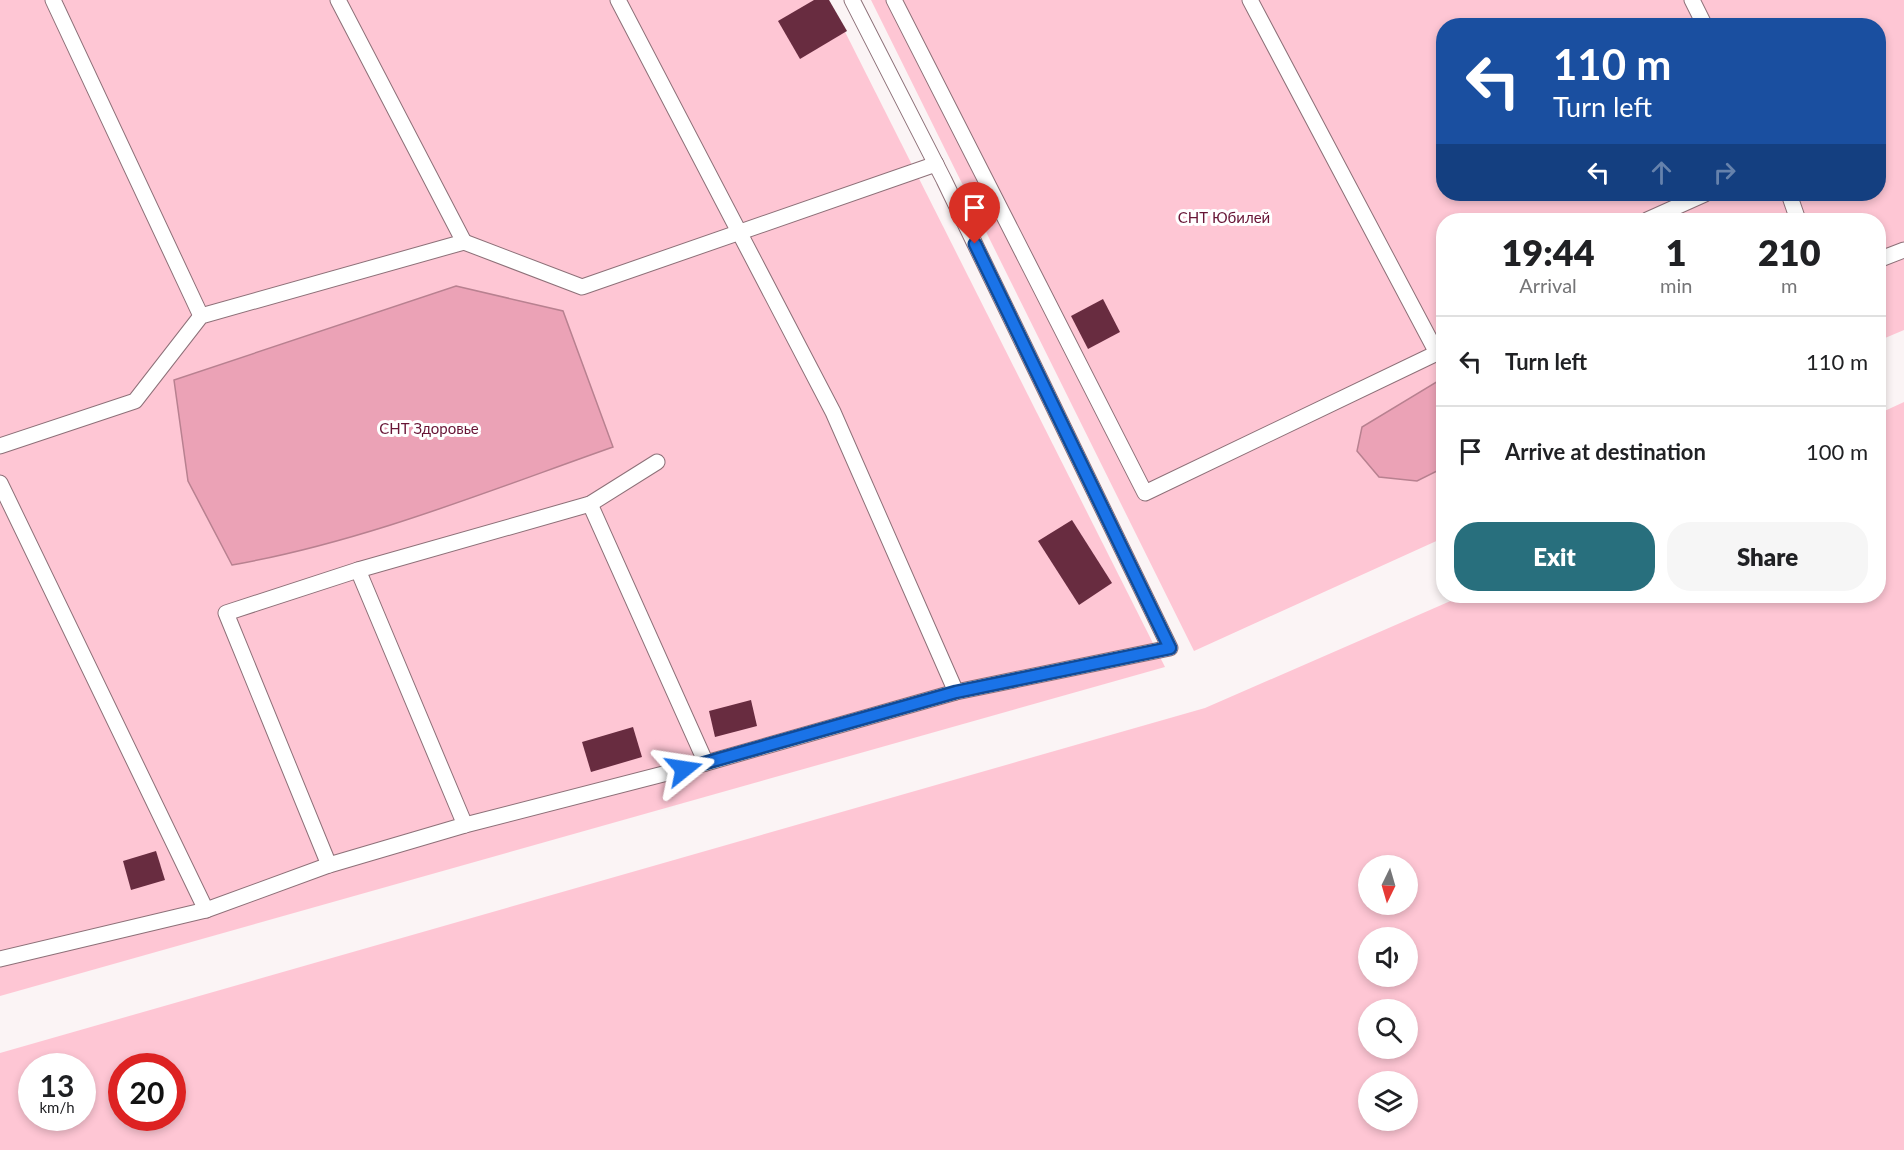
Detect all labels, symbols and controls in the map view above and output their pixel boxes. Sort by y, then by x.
text: 110 m [1553,39,1671,89]
icon: left [1454,42,1532,120]
text: Turn left [1553,90,1652,123]
icon: left [1582,156,1615,189]
icon: ahead [1645,156,1678,189]
icon: right [1708,156,1741,189]
pin [949,182,1000,244]
icon: arrive [958,191,991,224]
park label: СНТ Юбилей [1178,208,1270,226]
text: 19:44 [1501,230,1595,274]
text: 1 [1666,230,1687,274]
text: 210 [1758,230,1821,274]
text: Arrival [1519,273,1577,297]
text: min [1660,273,1692,297]
text: m [1781,273,1797,297]
icon: left [1454,345,1487,378]
text: Turn left [1505,348,1587,375]
text: 110 m [1806,348,1868,375]
park label: СНТ Здоровье [379,419,479,437]
icon: arrive [1454,435,1487,468]
text: Arrive at destination [1505,438,1706,465]
text: 100 m [1806,438,1868,465]
button: Exit [1454,522,1655,591]
button: Share [1667,522,1868,591]
position arrow [652,737,716,801]
north arrow [1358,855,1418,915]
map controls [1358,855,1418,1131]
button: sound [1358,927,1418,987]
button: search [1358,999,1418,1059]
speed limit sign: 20 [108,1053,186,1131]
text: 13 [40,1067,74,1103]
button: layers [1358,1071,1418,1131]
text: km/h [39,1098,75,1116]

